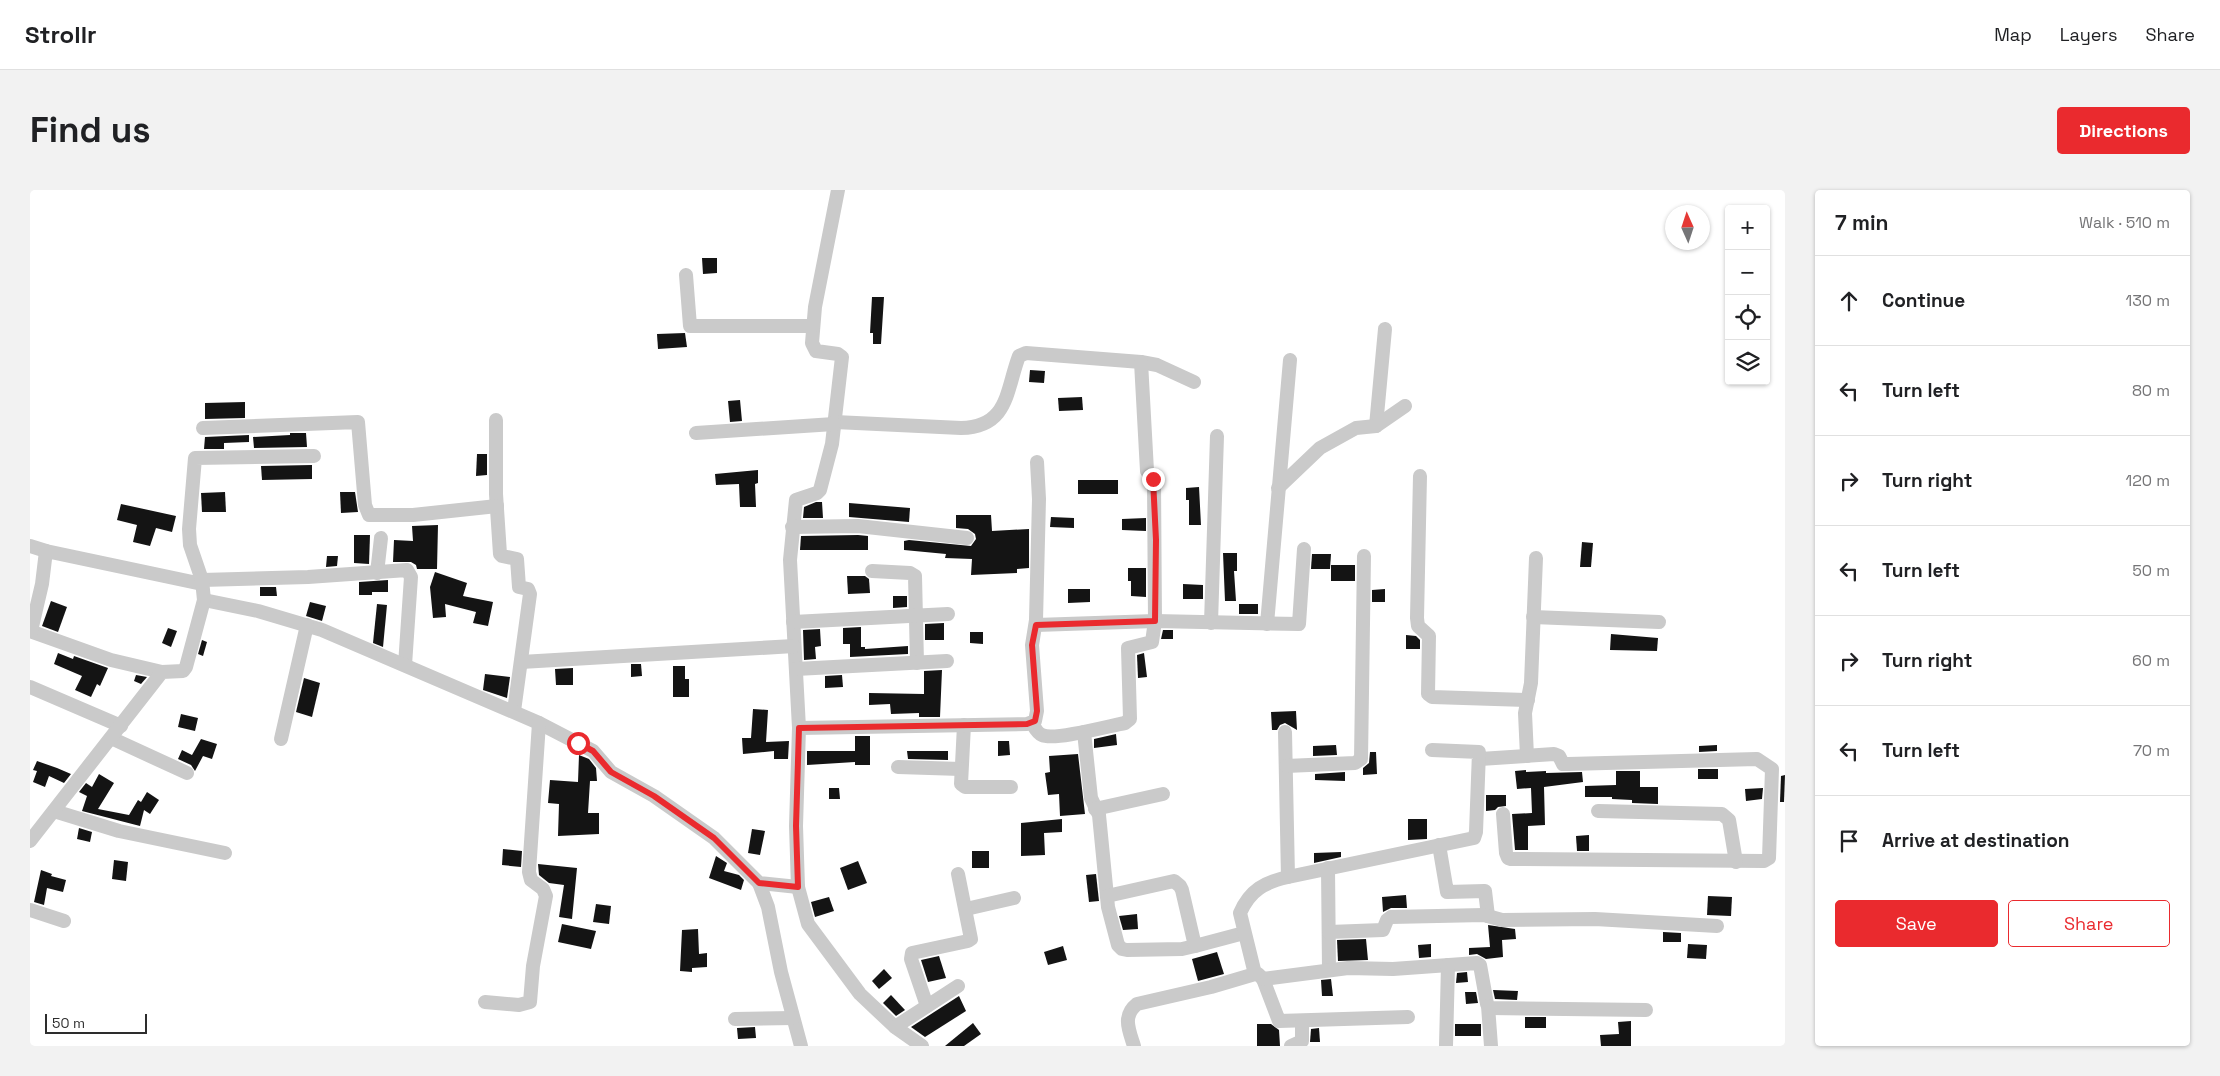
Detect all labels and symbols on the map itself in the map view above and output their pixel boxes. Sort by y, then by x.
north arrow [1665,205,1710,250]
route end [1142,468,1165,491]
route start [567,732,590,755]
scale bar [45,1011,148,1034]

